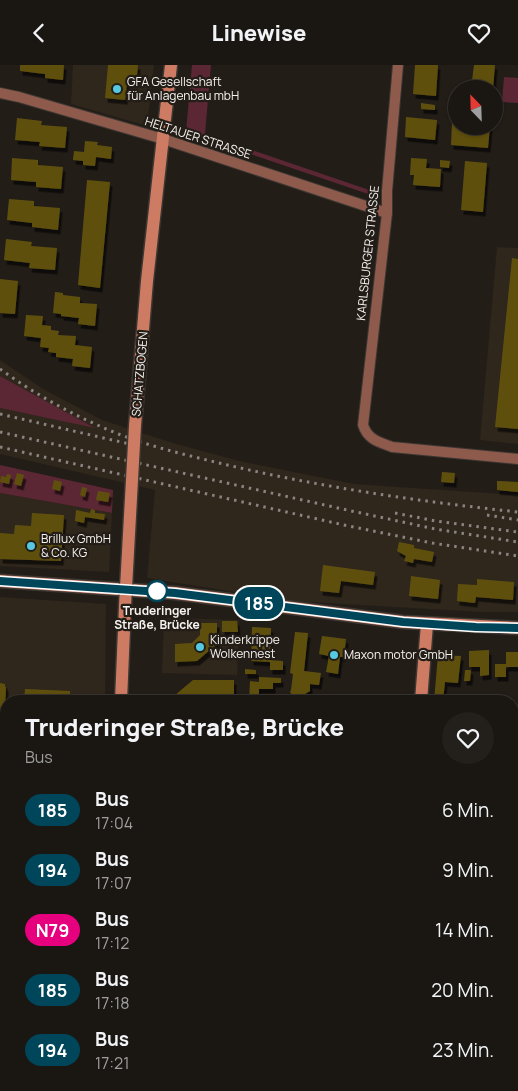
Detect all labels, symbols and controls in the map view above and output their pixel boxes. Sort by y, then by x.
text: Linewise [212,18,306,48]
icon: back [25,19,53,47]
icon: heart [465,19,493,47]
place label: GFA Gesellschaft für Anlagenbau mbH [127,73,239,104]
north arrow [448,80,502,135]
map controls [448,80,503,135]
marker: GFA Gesellschaft für Anlagenbau mbH [111,83,123,95]
street label: HELTAUER STRASSE [143,112,254,163]
street label: KARLSBURGER STRASSE [352,184,383,321]
street label: SCHATZBOGEN [127,331,152,417]
place label: Brillux GmbH & Co. KG [41,530,111,561]
marker: Brillux GmbH & Co. KG [25,540,37,552]
marker: Truderinger Straße, Brücke [146,580,168,602]
line badge: 185 [230,587,288,619]
text: 185 [244,591,274,615]
place label: Truderinger Straße, Brücke [114,602,200,633]
place label: Kinderkrippe Wolkennest [210,631,280,662]
marker: Kinderkrippe Wolkennest [194,641,206,653]
place label: Maxon motor GmbH [344,646,453,663]
marker: Maxon motor GmbH [328,649,340,661]
text: Truderinger Straße, Brücke [25,710,344,743]
button: heart [442,712,494,764]
text: Bus [25,746,53,768]
text: Bus [95,786,129,812]
text: 6 Min. [442,797,494,823]
text: 185 [38,798,67,822]
text: 17:04 [95,812,133,834]
text: Bus [95,846,129,872]
text: 9 Min. [442,857,494,883]
text: 194 [37,858,68,882]
text: 17:07 [95,872,132,894]
text: Bus [95,906,129,932]
text: 14 Min. [435,917,494,943]
text: N79 [36,918,69,942]
text: 17:12 [95,932,129,954]
text: Bus [95,966,129,992]
text: 20 Min. [431,977,494,1003]
text: 185 [38,978,67,1002]
text: 17:18 [95,992,130,1014]
text: Bus [95,1026,129,1052]
text: 23 Min. [432,1037,494,1063]
text: 194 [37,1038,68,1062]
text: 17:21 [95,1052,129,1074]

